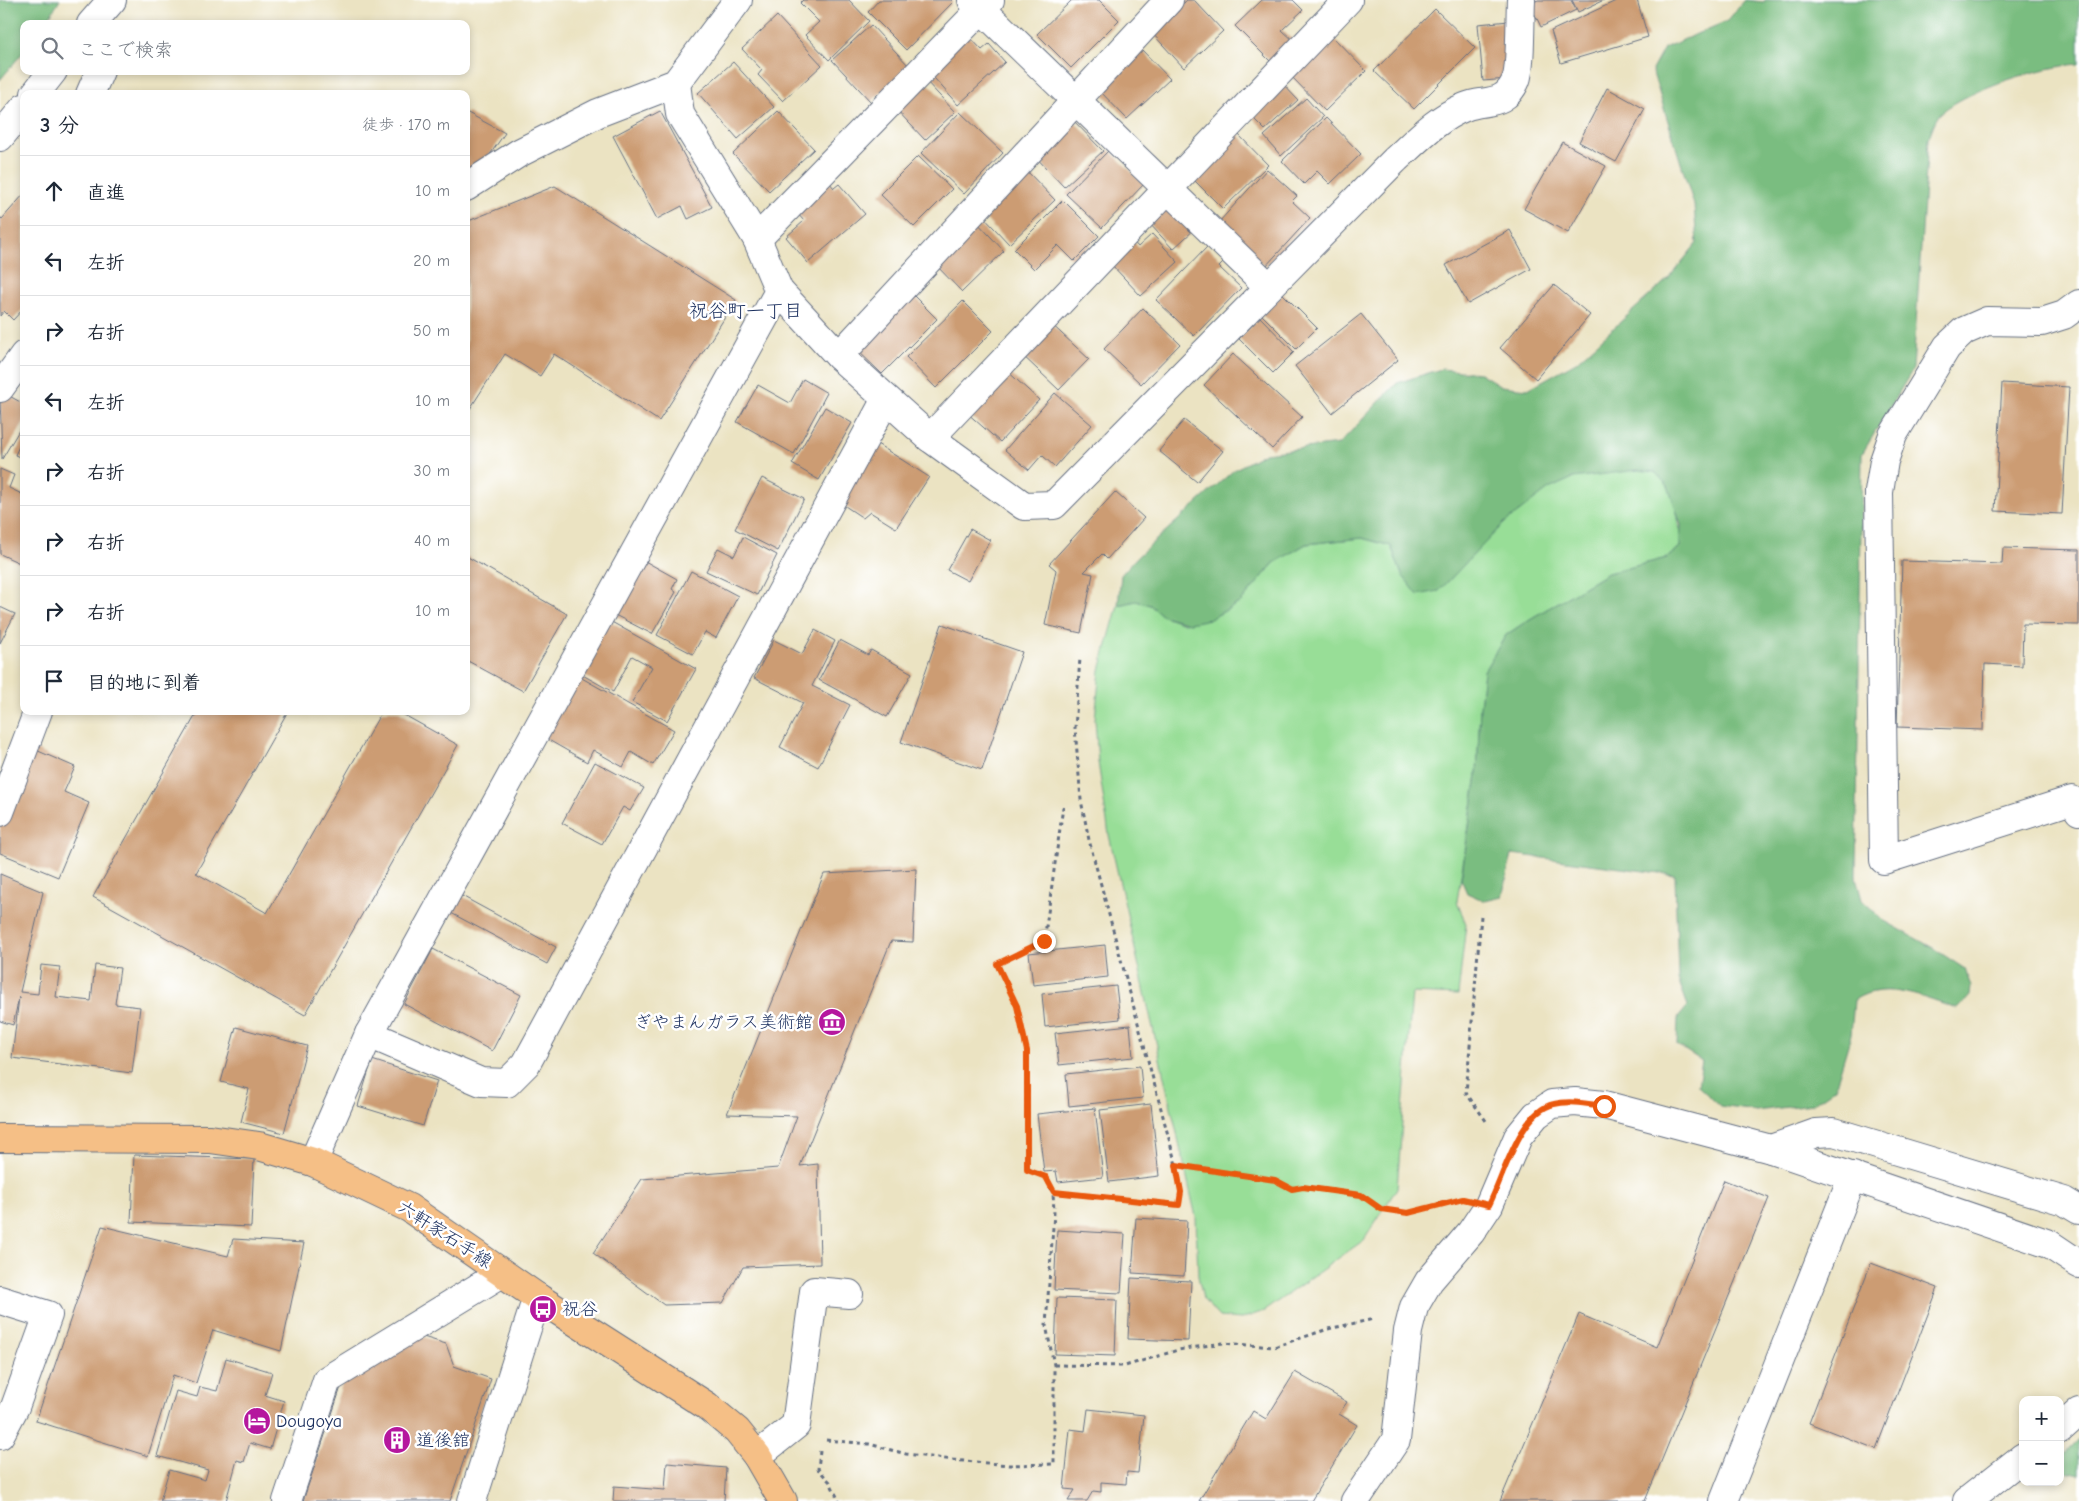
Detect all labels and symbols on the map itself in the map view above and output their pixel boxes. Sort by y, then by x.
district label: 祝谷町一丁目 [689,300,803,322]
route end [1033,930,1056,953]
museum icon: ぎやまんガラス美術館 [817,1007,847,1037]
place label: ぎやまんガラス美術館 [634,1012,813,1033]
route start [1593,1095,1616,1118]
street label: 六軒家石手線 [394,1196,496,1273]
bus stop icon: 祝谷 [528,1294,558,1324]
place label: 祝谷 [562,1299,598,1320]
hotel icon: Dougoya [242,1406,272,1436]
place label: Dougoya [276,1411,342,1432]
building icon: 道後舘 [382,1425,412,1455]
place label: 道後舘 [416,1430,470,1451]

